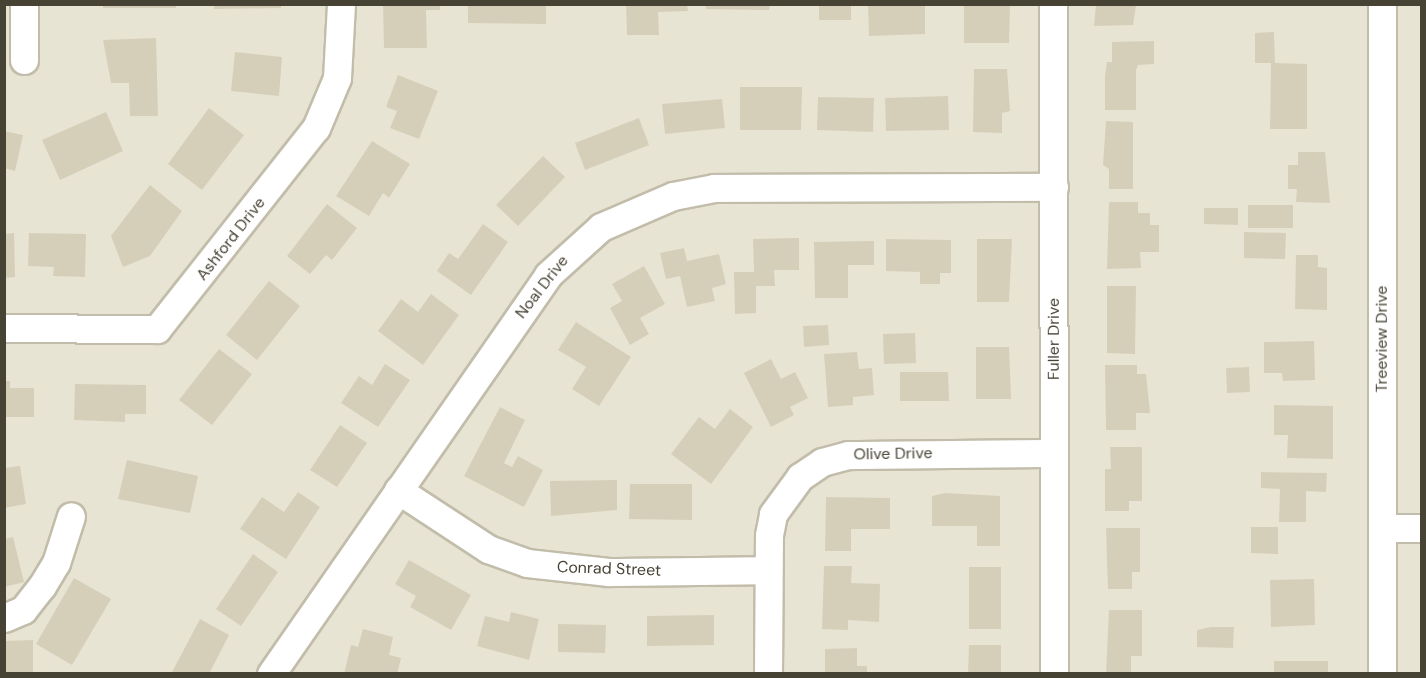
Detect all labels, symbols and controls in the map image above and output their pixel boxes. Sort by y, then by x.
street label: Ashford Drive [193,194,269,284]
street label: Noal Drive [511,252,573,322]
street label: Treeview Drive [1372,286,1392,392]
street label: Fuller Drive [1044,298,1064,380]
street label: Olive Drive [853,444,933,464]
street label: Conrad Street [556,558,662,580]

